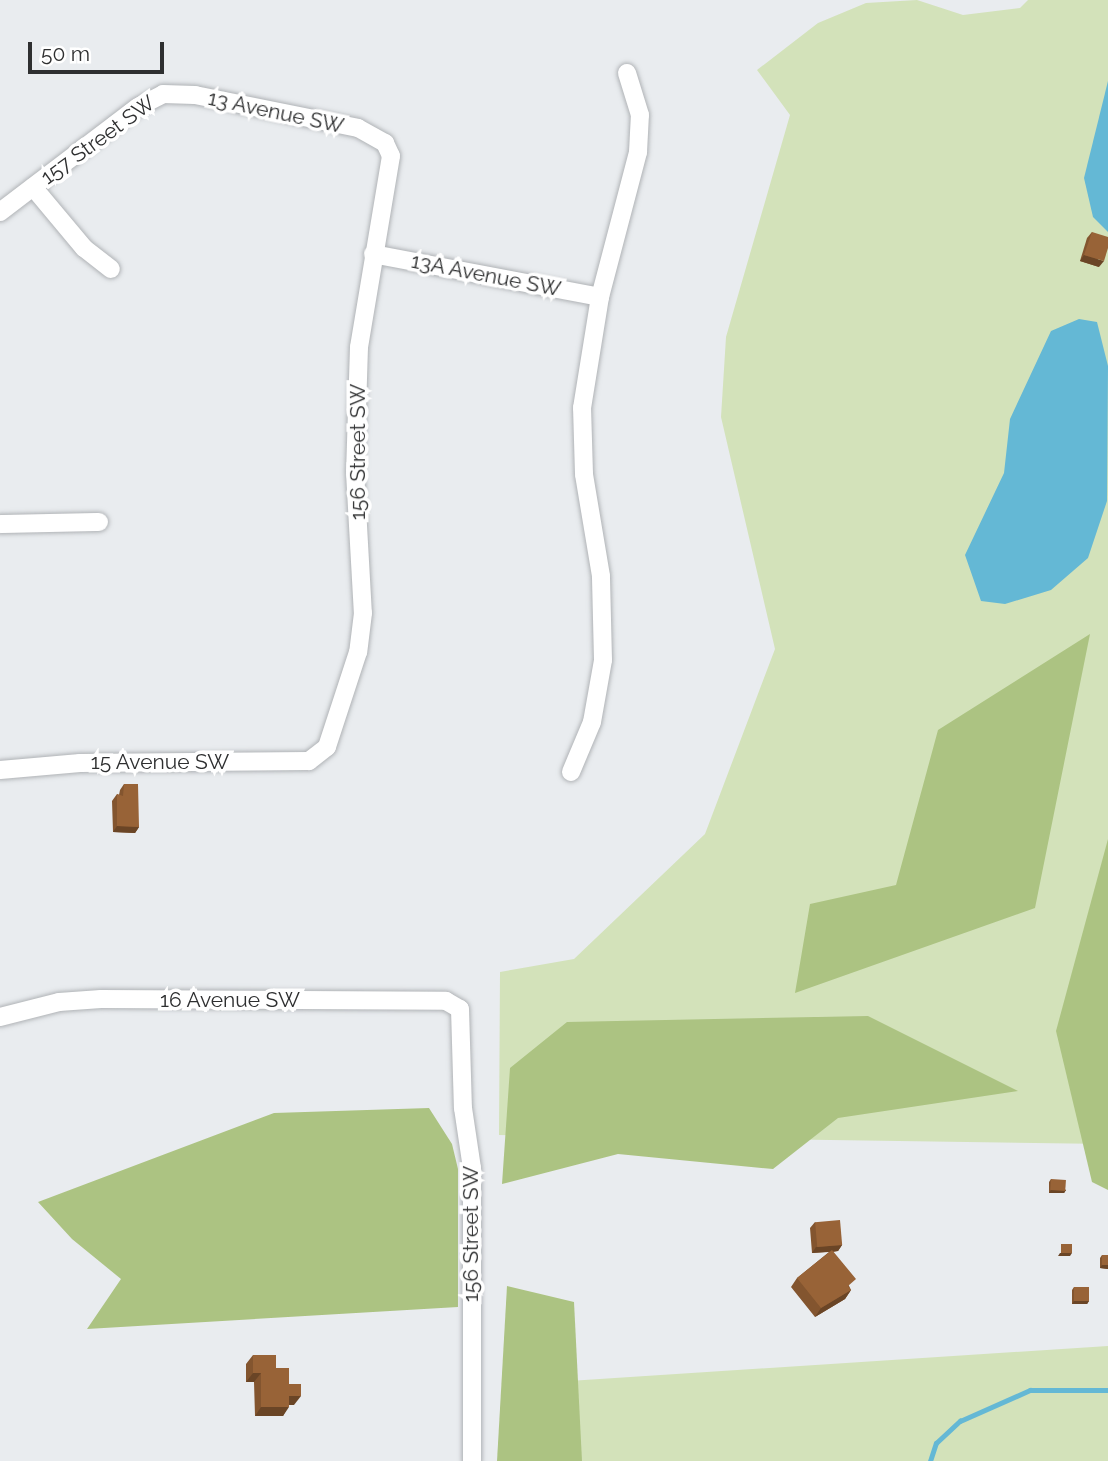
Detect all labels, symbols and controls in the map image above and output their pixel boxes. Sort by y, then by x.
scale bar [32,28,168,72]
text: 50 m [41,41,90,66]
street label: 13 Avenue SW [205,85,347,139]
street label: 157 Street SW [36,90,160,190]
street label: 13A Avenue SW [408,248,564,302]
street label: 156 Street SW [345,384,371,520]
street label: 15 Avenue SW [90,749,230,775]
street label: 16 Avenue SW [160,987,300,1013]
street label: 156 Street SW [458,1166,484,1302]

